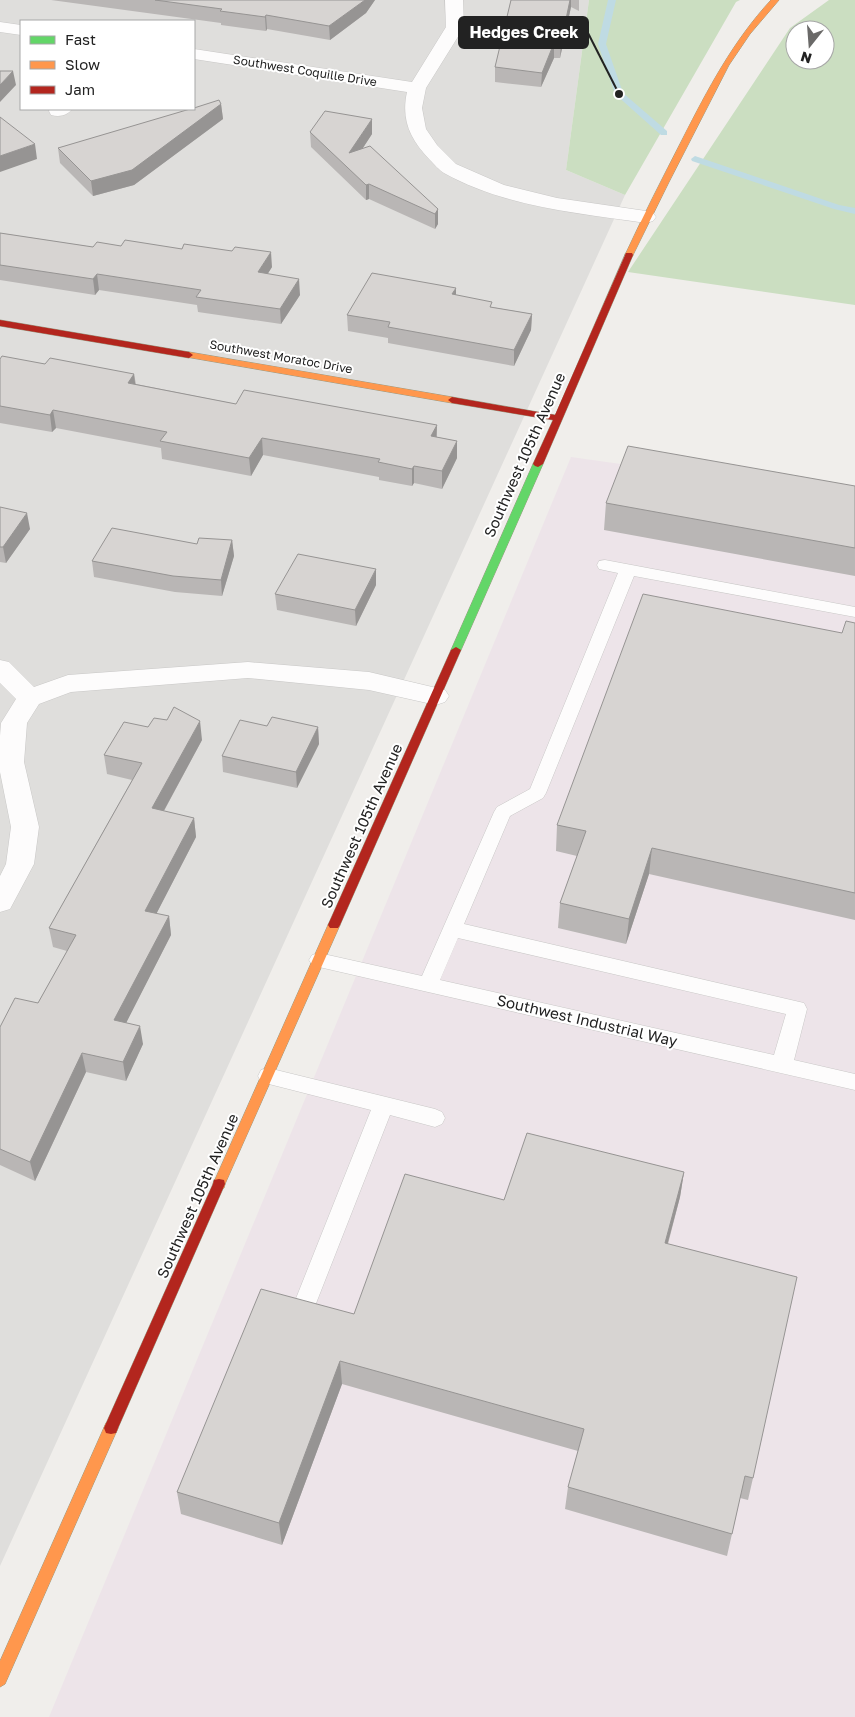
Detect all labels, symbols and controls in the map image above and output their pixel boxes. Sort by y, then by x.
callout: Hedges Creek [459,17,588,48]
legend [20,20,195,110]
north arrow [785,20,835,70]
text: Hedges Creek [469,22,579,42]
text: Fast [65,30,96,48]
text: N [798,48,814,68]
street label: Southwest Coquille Drive [232,52,378,89]
text: Slow [65,55,100,73]
text: Jam [65,80,95,98]
street label: Southwest Moratoc Drive [208,337,354,376]
street label: Southwest 105th Avenue [480,369,569,540]
street label: Southwest 105th Avenue [317,740,406,911]
street label: Southwest Industrial Way [495,990,680,1050]
street label: Southwest 105th Avenue [153,1110,242,1281]

